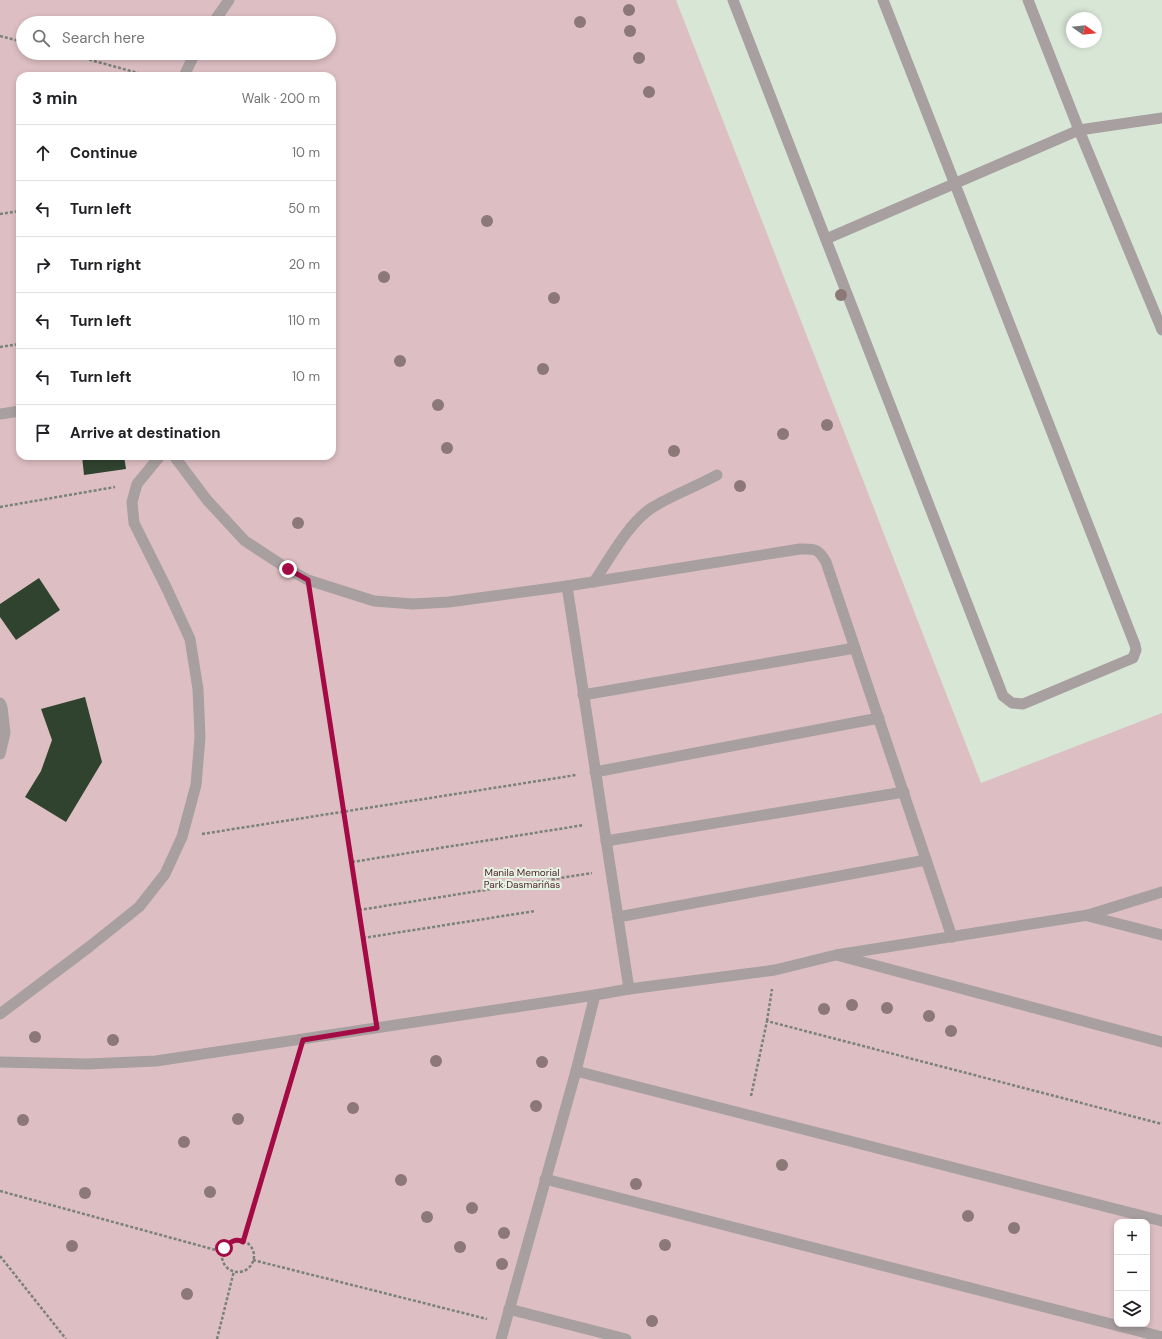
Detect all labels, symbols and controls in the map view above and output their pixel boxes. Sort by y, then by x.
north arrow [1066,12,1102,48]
search box [16,16,336,60]
icon: search [30,27,52,49]
text: Search here [62,28,145,48]
text: 3 min [32,87,77,109]
text: Walk · 200 m [242,90,320,107]
icon: ahead [32,142,54,164]
text: Continue [70,143,138,163]
text: 10 m [292,144,320,161]
icon: left [32,198,54,220]
text: Turn left [70,199,131,219]
text: 50 m [288,200,320,217]
icon: right [32,254,54,276]
text: Turn right [70,255,141,275]
text: 20 m [289,256,320,273]
icon: left [32,310,54,332]
text: Turn left [70,311,131,331]
text: 110 m [288,312,320,329]
icon: left [32,366,54,388]
text: Turn left [70,367,131,387]
text: 10 m [292,368,320,385]
icon: arrive [32,422,54,444]
text: Arrive at destination [70,423,221,443]
route end [279,560,297,578]
park label: Manila Memorial Park Dasmariñas [484,866,560,891]
map controls [1114,1219,1150,1327]
button: + [1114,1219,1150,1255]
route start [215,1239,233,1257]
button: − [1114,1255,1150,1291]
button: layers [1114,1291,1150,1327]

